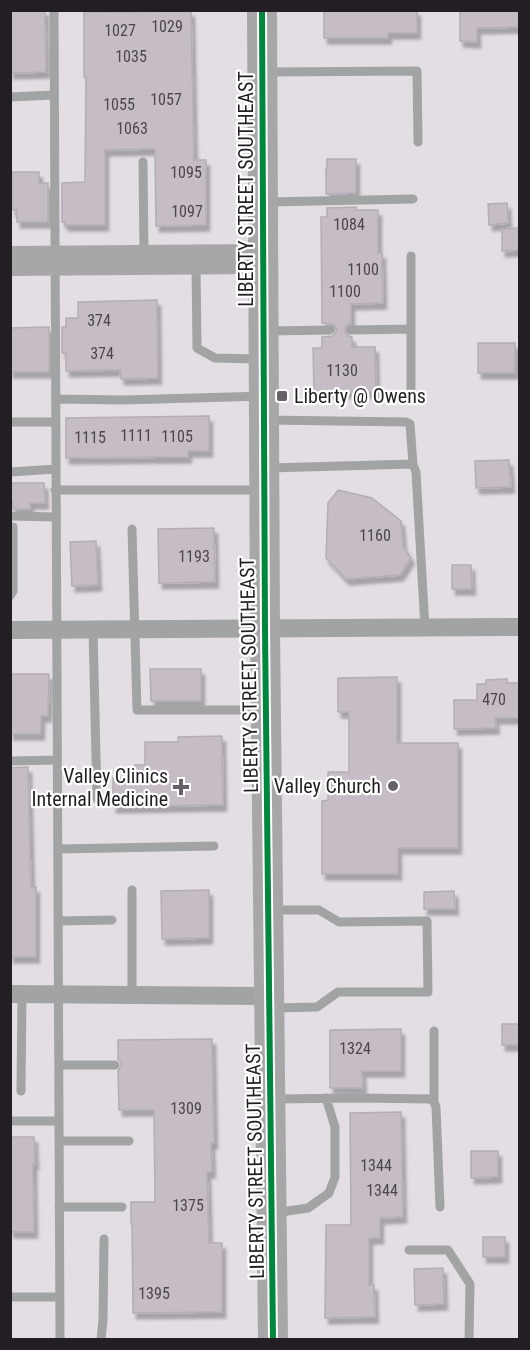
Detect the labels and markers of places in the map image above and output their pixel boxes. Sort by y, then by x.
place label: Liberty @ Owens [294,384,426,408]
marker: Liberty @ Owens [275,389,289,403]
place label: Valley Clinics Internal Medicine [32,764,168,811]
place label: Valley Church [274,774,381,798]
marker: Valley Clinics Internal Medicine [172,778,190,796]
marker: Valley Church [386,779,400,793]

